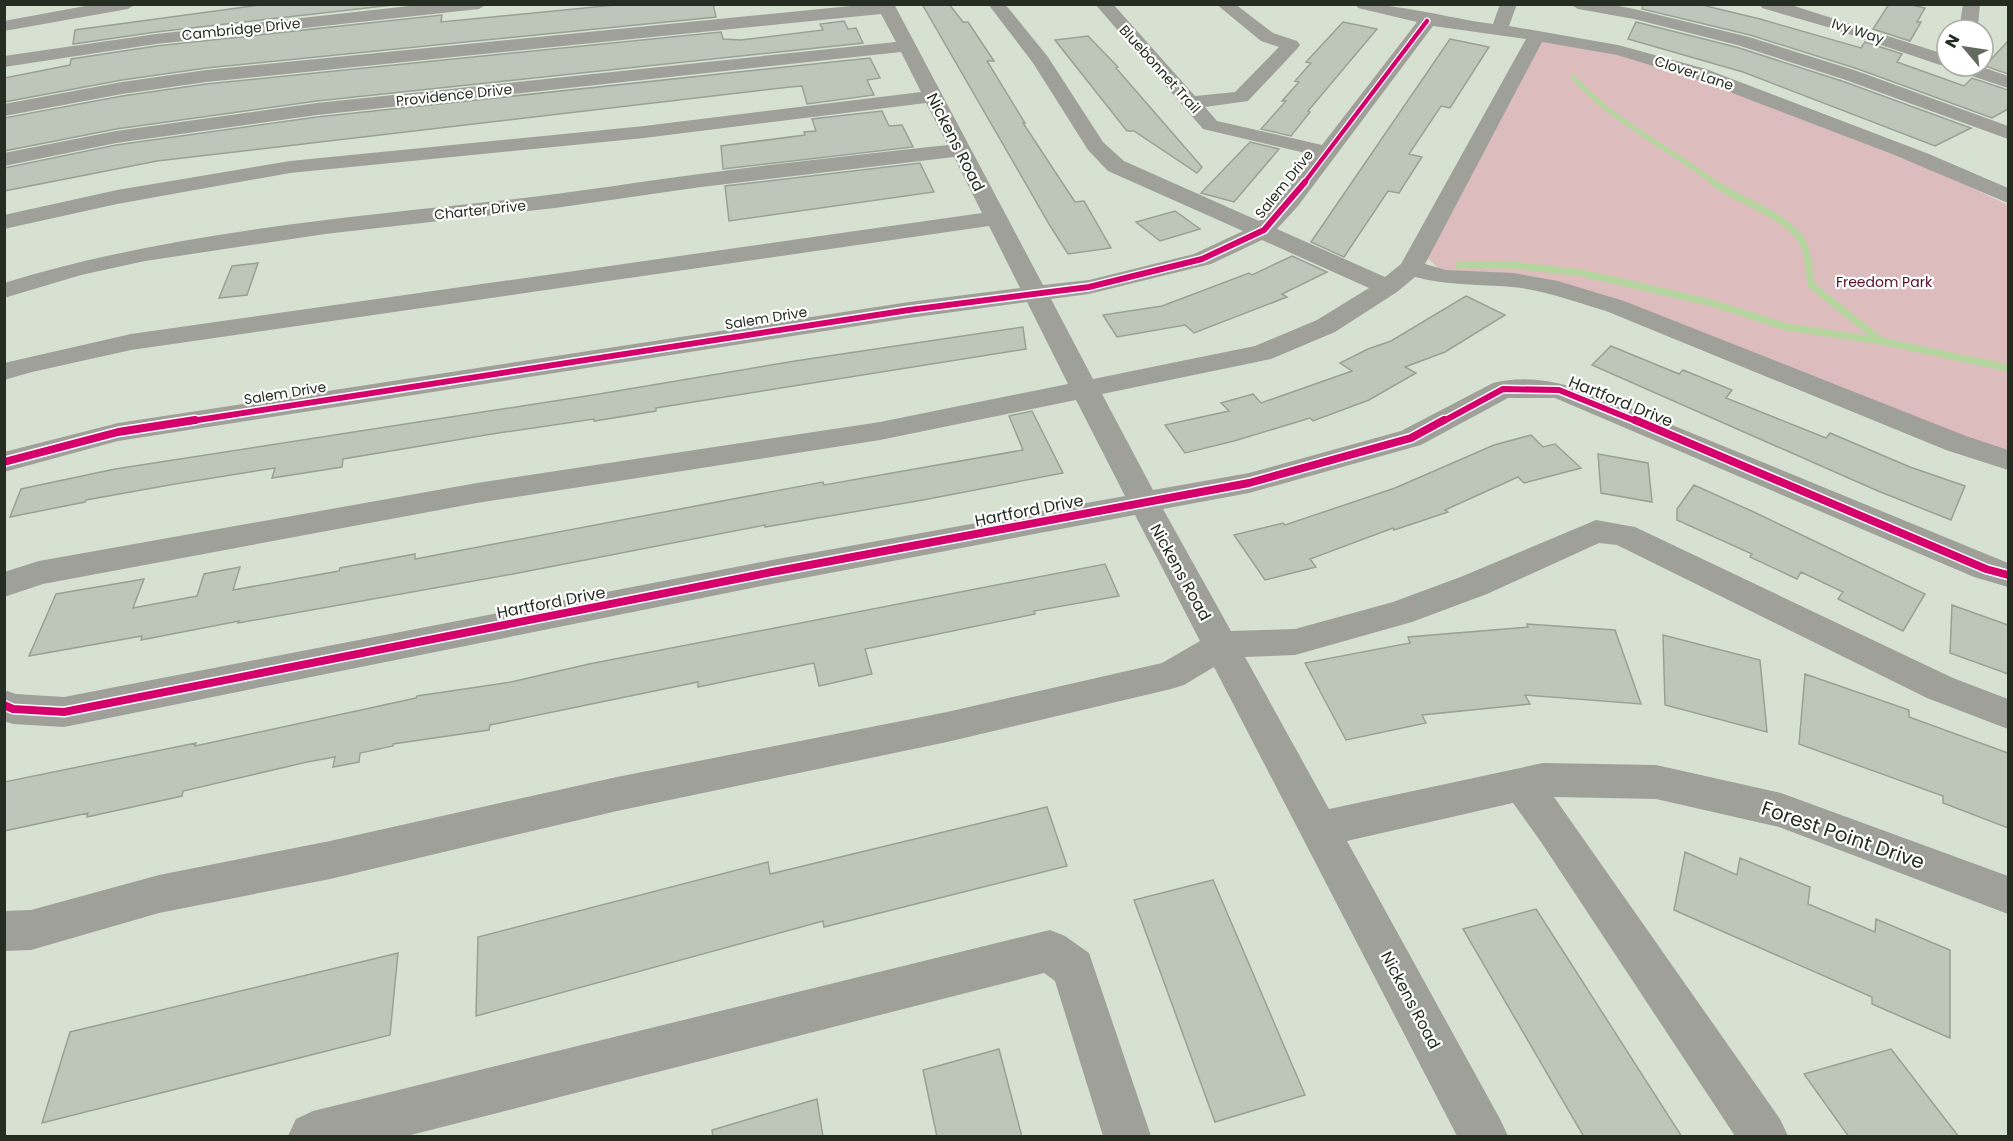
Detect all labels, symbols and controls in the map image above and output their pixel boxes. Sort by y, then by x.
street label: Cambridge Drive [181,13,302,45]
street label: Ivy Way [1829,13,1887,49]
north arrow [1935,18,1995,78]
street label: Bluebonnet Trail [1115,20,1205,118]
text: N [1939,30,1965,52]
street label: Clover Lane [1652,51,1736,95]
street label: Providence Drive [395,79,513,111]
street label: Nickens Road [921,89,990,195]
street label: Salem Drive [1250,145,1318,223]
street label: Charter Drive [433,195,527,225]
park label: Freedom Park [1836,272,1933,292]
street label: Salem Drive [723,302,809,334]
street label: Hartford Drive [1565,370,1676,433]
street label: Salem Drive [242,377,328,409]
street label: Hartford Drive [973,489,1086,532]
street label: Nickens Road [1144,520,1217,625]
street label: Hartford Drive [495,581,608,624]
street label: Forest Point Drive [1758,794,1928,876]
street label: Nickens Road [1375,947,1446,1053]

